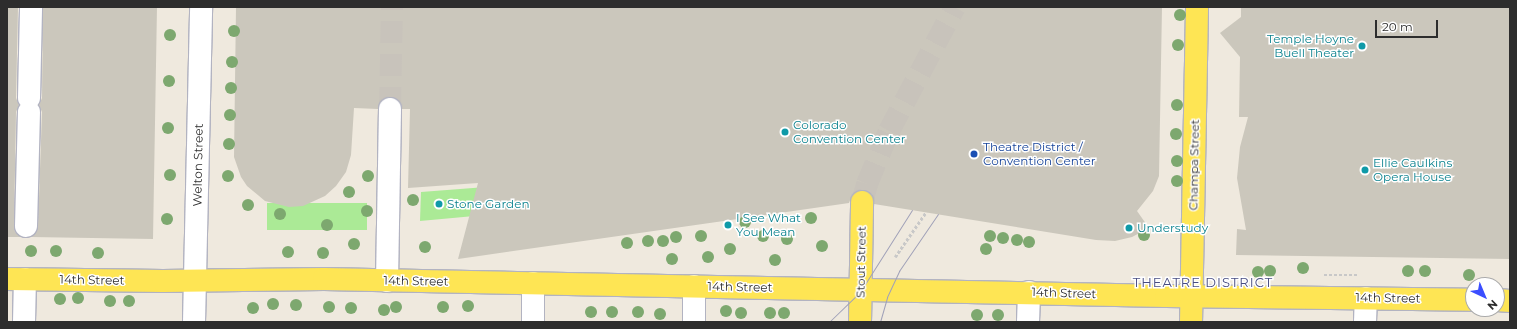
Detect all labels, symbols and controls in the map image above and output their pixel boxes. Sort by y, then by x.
scale bar [1377,12,1440,38]
text: 20 m [1382,19,1413,34]
place label: Temple Hoyne Buell Theater [1267,32,1354,60]
marker: Temple Hoyne Buell Theater [1357,41,1367,51]
place label: Colorado Convention Center [793,118,906,146]
street label: Champa Street [1186,119,1202,211]
street label: Welton Street [190,124,206,206]
marker: Colorado Convention Center [780,127,790,137]
place label: Theatre District / Convention Center [983,140,1096,168]
marker: Theatre District / Convention Center [968,148,980,160]
place label: Ellie Caulkins Opera House [1373,156,1452,184]
marker: Ellie Caulkins Opera House [1360,165,1370,175]
place label: Stone Garden [447,197,530,211]
marker: Stone Garden [434,199,444,209]
place label: I See What You Mean [736,211,801,239]
marker: I See What You Mean [723,220,733,230]
place label: Understudy [1137,221,1208,235]
marker: Understudy [1124,223,1134,233]
street label: Stout Street [853,226,869,298]
street label: 14th Street [60,272,124,288]
street label: 14th Street [384,273,448,289]
district label: THEATRE DISTRICT [1133,274,1273,290]
north arrow [1465,277,1505,317]
street label: 14th Street [708,279,772,295]
street label: 14th Street [1031,285,1097,301]
street label: 14th Street [1356,290,1420,306]
text: N [1485,297,1501,313]

